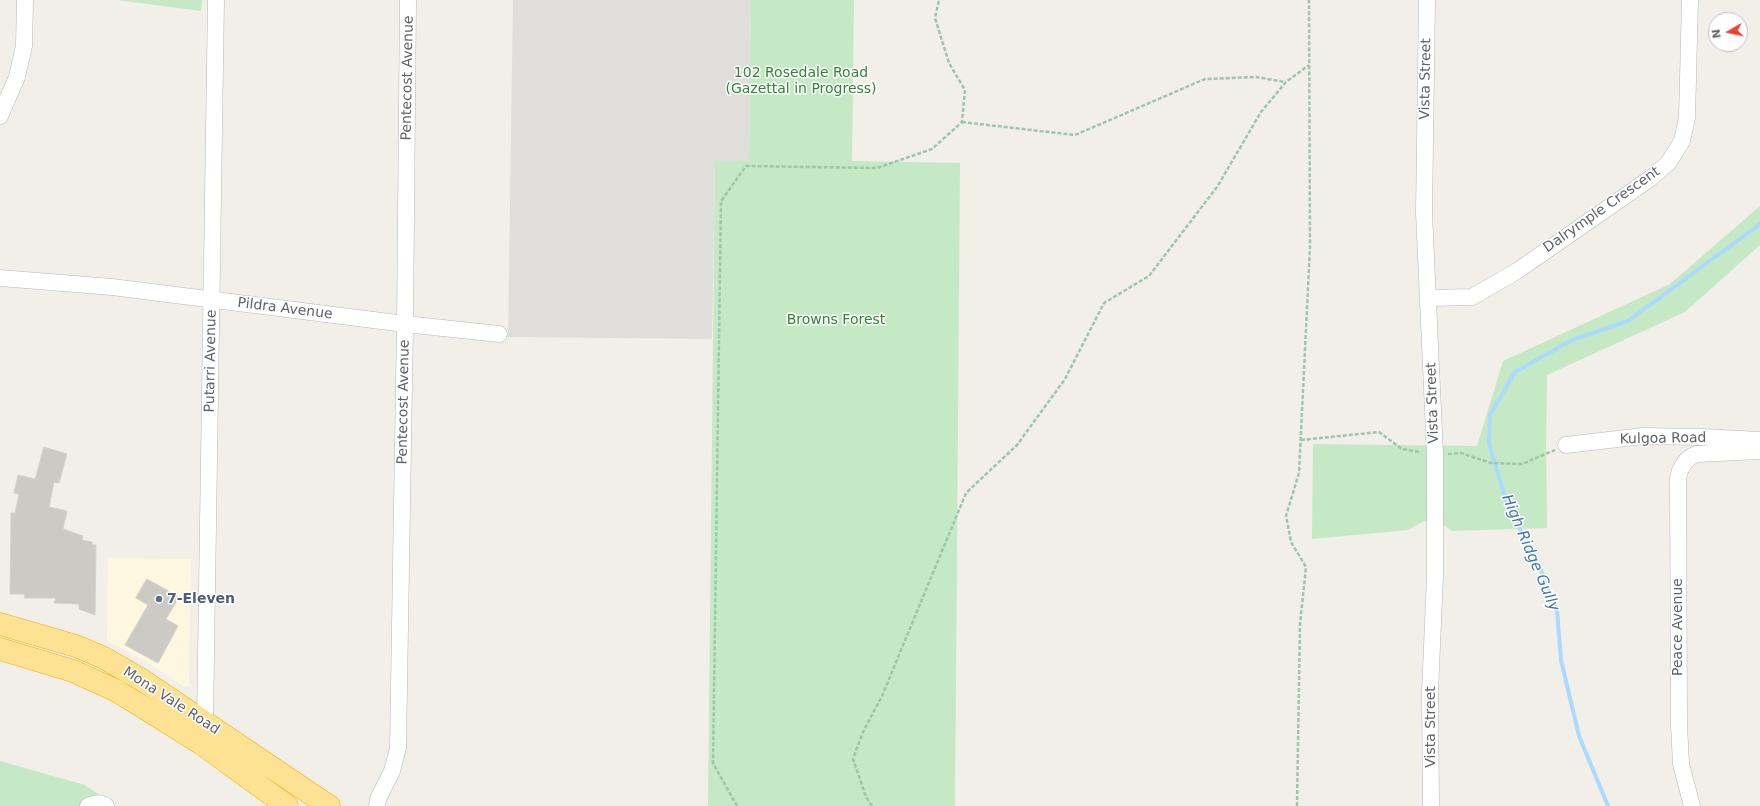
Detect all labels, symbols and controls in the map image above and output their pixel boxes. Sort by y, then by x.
north arrow [1708,12,1748,52]
street label: Pentecost Avenue [399,15,417,141]
text: N [1710,28,1724,39]
street label: Vista Street [1417,38,1435,120]
park label: 102 Rosedale Road (Gazettal in Progress) [725,65,877,98]
street label: Dalrymple Crescent [1540,163,1664,257]
street label: Pildra Avenue [237,295,333,323]
street label: Putarri Avenue [202,309,220,413]
park label: Browns Forest [787,312,885,328]
street label: Pentecost Avenue [395,339,413,465]
street label: Vista Street [1423,362,1443,444]
street label: Kulgoa Road [1619,430,1707,448]
water label: High Ridge Gully [1497,492,1563,614]
street label: Peace Avenue [1670,578,1686,676]
place label: 7-Eleven [167,591,235,607]
marker: 7-Eleven [154,594,164,604]
street label: Mona Vale Road [120,664,222,738]
street label: Vista Street [1423,686,1439,768]

